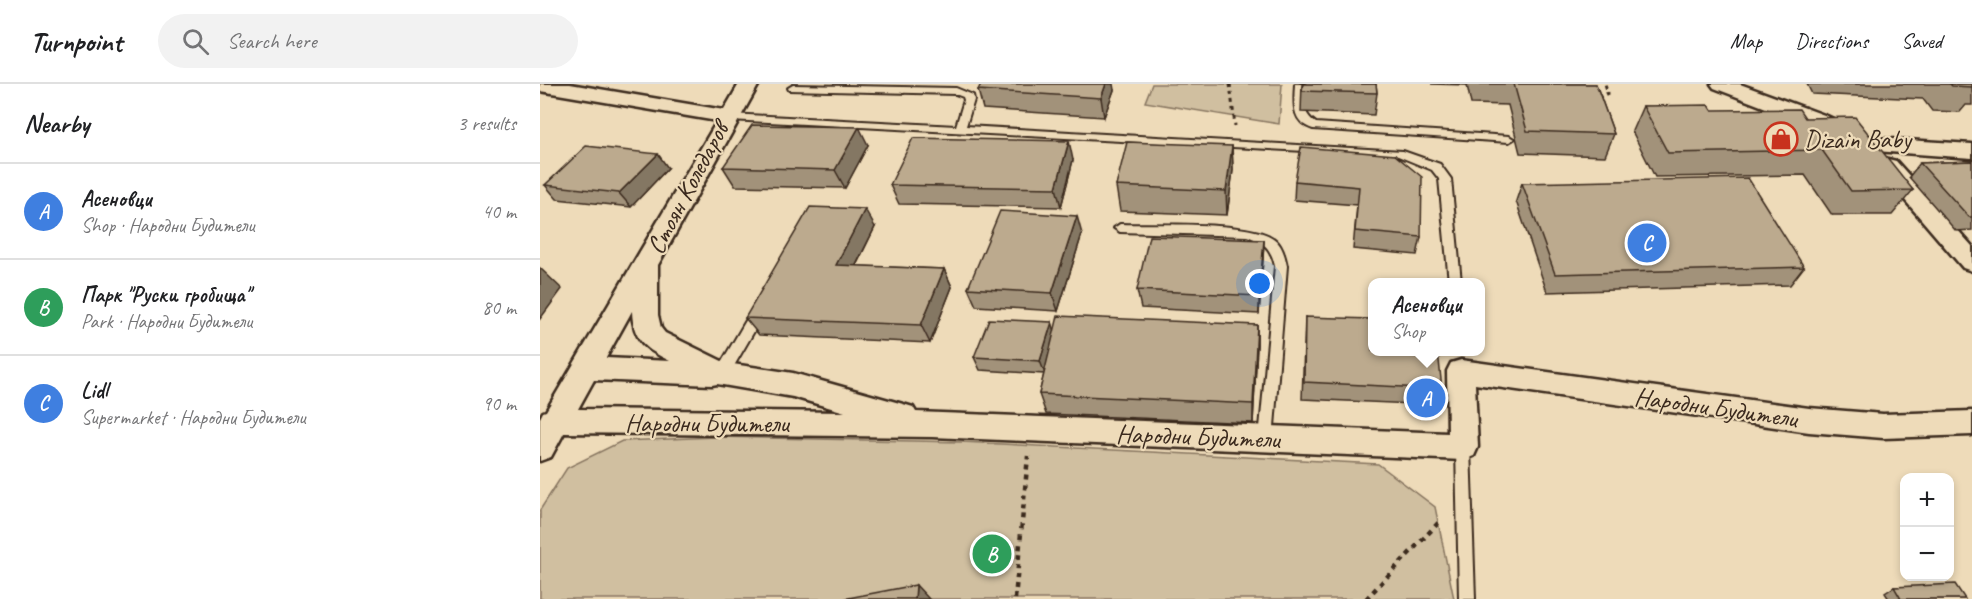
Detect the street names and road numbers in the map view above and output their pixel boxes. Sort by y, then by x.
street label: Стоян Коледаров [639,112,738,260]
street label: Народни Будители [1632,380,1801,435]
street label: Народни Будители [625,407,790,440]
street label: Народни Будители [1115,417,1282,456]

